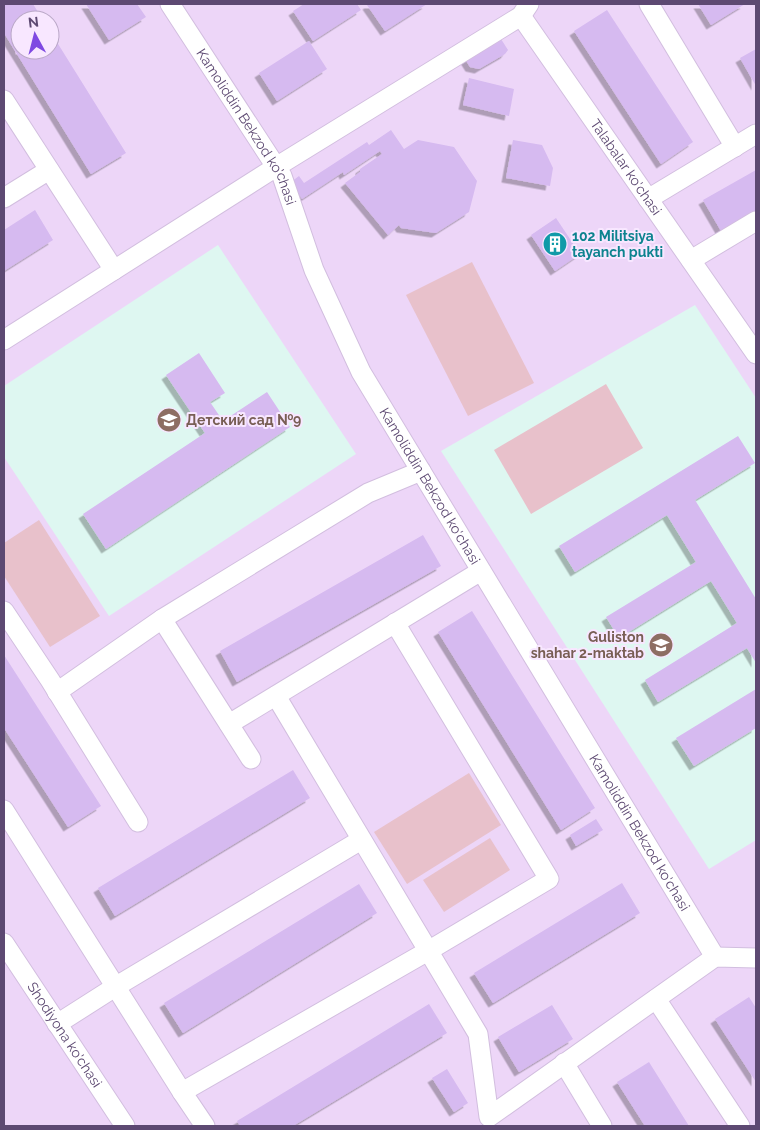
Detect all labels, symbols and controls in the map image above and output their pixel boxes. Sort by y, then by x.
north arrow [10,10,60,60]
text: N [27,14,40,31]
street label: Kamoliddin Bekzod ko'chasi [193,46,299,207]
street label: Talabalar ko'chasi [587,116,665,218]
place label: 102 Militsiya tayanch pukti [572,228,663,260]
building icon: 102 Militsiya tayanch pukti [542,231,568,257]
street label: Kamoliddin Bekzod ko'chasi [376,405,483,567]
school or university icon: Детский сад №9 [156,407,182,433]
place label: Детский сад №9 [186,412,301,428]
place label: Guliston shahar 2-maktab [531,629,644,661]
school or university icon: Guliston shahar 2-maktab [648,632,674,658]
street label: Kamoliddin Bekzod ko'chasi [586,751,693,914]
street label: Shodiyona ko'chasi [24,979,105,1090]

